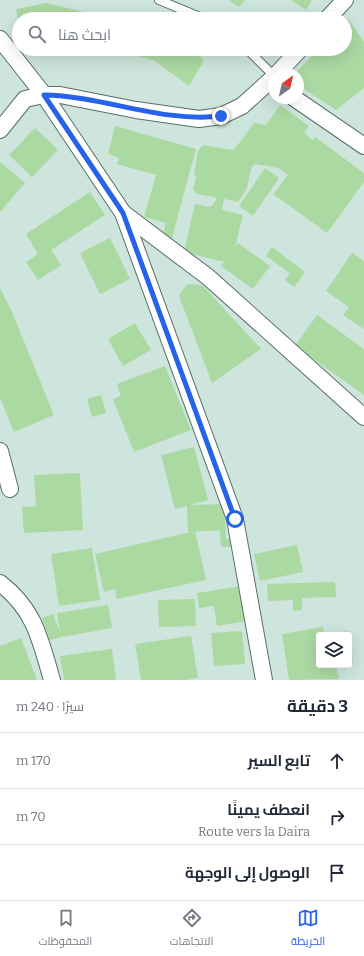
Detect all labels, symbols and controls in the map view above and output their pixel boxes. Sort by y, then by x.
search box [12,12,352,56]
icon: search [26,23,48,45]
text: ابحث هنا [58,26,111,44]
north arrow [268,68,304,104]
route end [212,107,230,125]
route start [226,510,244,528]
map controls [316,632,352,668]
button: layers [316,632,352,668]
text: 3 دقيقة [287,696,348,717]
text: سيرًا · 240 m [16,699,84,714]
icon: ahead [326,750,348,772]
text: تابع السير [248,752,310,770]
text: 170 m [16,753,51,768]
text: انعطف يمينًا [227,801,310,819]
icon: right [326,806,348,828]
text: 70 m [16,809,46,824]
text: Route vers la Daira [198,824,310,839]
icon: arrive [326,862,348,884]
text: الوصول إلى الوجهة [185,864,310,882]
tab: المحفوظات [39,907,92,951]
tab: الاتجاهات [170,907,213,951]
tab: الخريطة [291,907,325,951]

